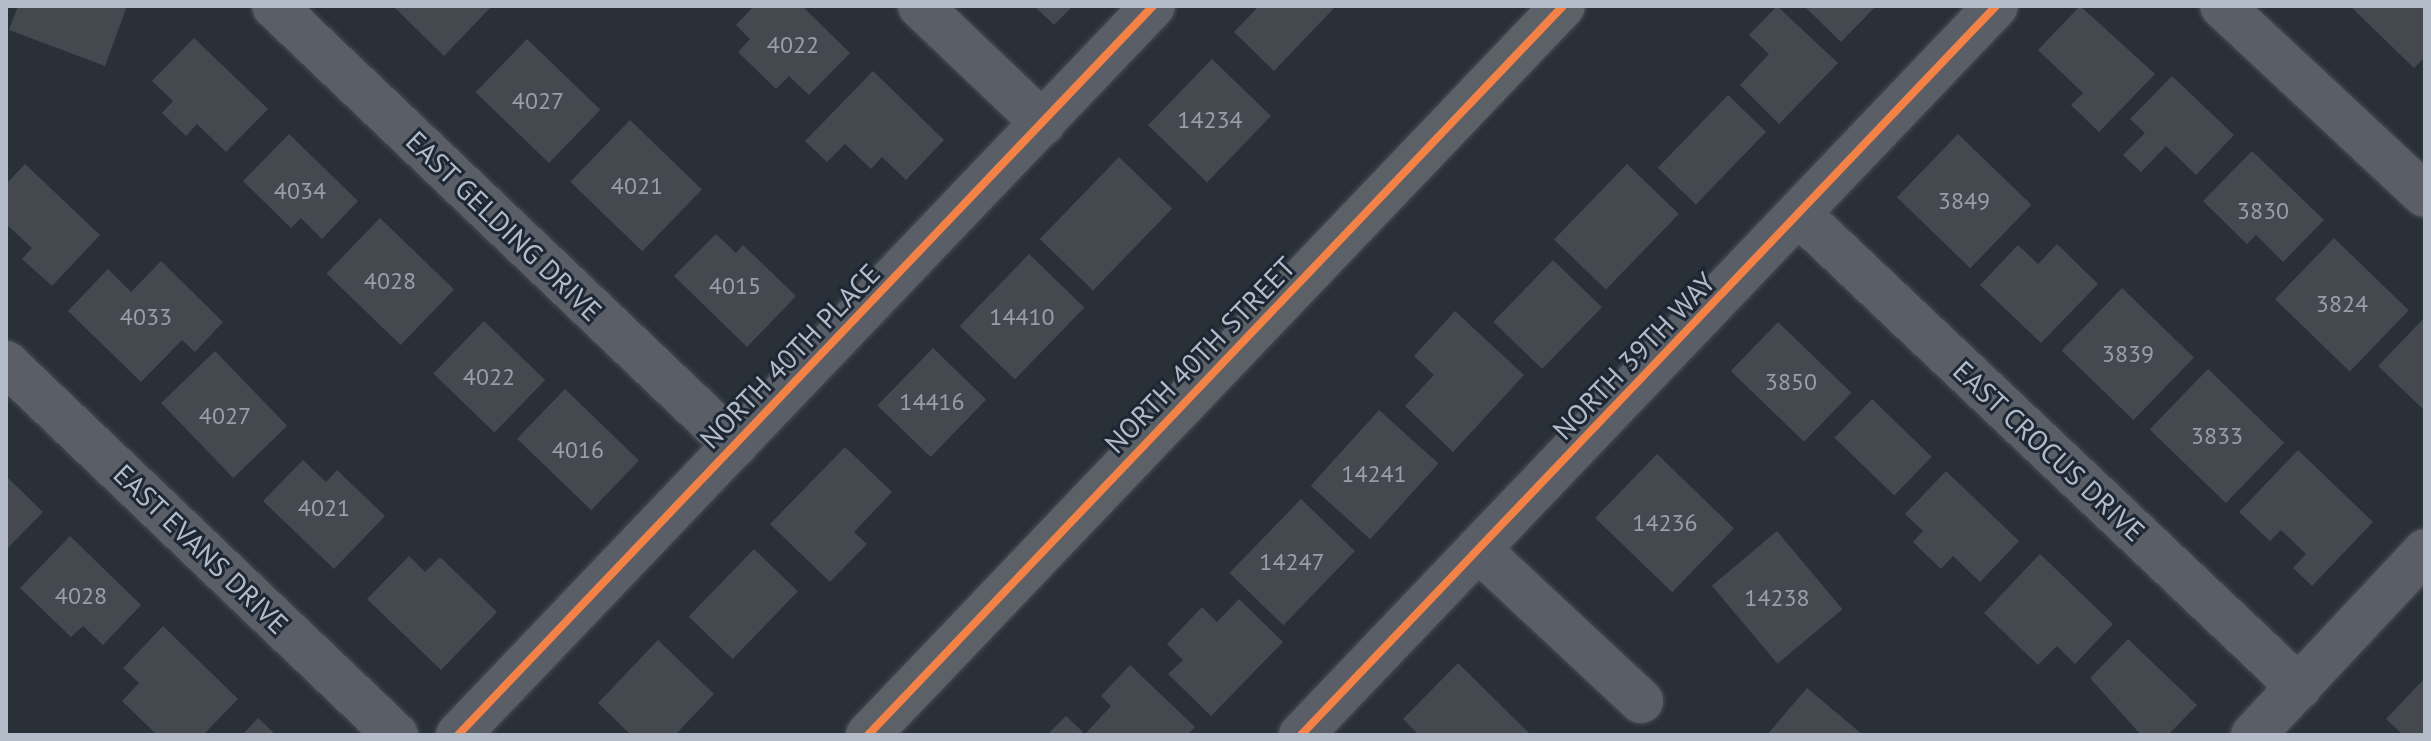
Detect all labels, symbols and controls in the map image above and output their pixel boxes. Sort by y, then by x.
house number: 4022 [767,31,819,59]
house number: 4027 [512,87,564,115]
house number: 14234 [1177,106,1243,134]
street label: EAST GELDING DRIVE [399,124,609,328]
house number: 4021 [611,172,663,200]
house number: 4034 [274,177,326,205]
house number: 3849 [1938,187,1990,215]
house number: 3830 [2237,197,2289,225]
street label: NORTH 40TH STREET [1098,250,1302,460]
street label: NORTH 40TH PLACE [693,257,887,455]
street label: NORTH 39TH WAY [1546,265,1722,447]
house number: 4028 [364,267,416,295]
house number: 4015 [709,272,761,300]
house number: 3824 [2316,290,2368,318]
house number: 4033 [120,303,172,331]
house number: 14410 [989,303,1055,331]
house number: 3839 [2102,340,2154,368]
street label: EAST CROCUS DRIVE [1946,353,2152,549]
house number: 4022 [463,363,515,391]
house number: 3850 [1765,368,1817,396]
house number: 14416 [899,388,965,416]
house number: 4027 [199,402,251,430]
house number: 3833 [2191,422,2243,450]
house number: 4016 [552,436,604,464]
street label: EAST EVANS DRIVE [106,457,296,641]
house number: 14241 [1341,460,1407,488]
house number: 4021 [298,494,350,522]
house number: 14236 [1632,509,1698,537]
house number: 14247 [1259,548,1325,576]
house number: 4028 [55,582,107,610]
house number: 14238 [1744,584,1810,612]

